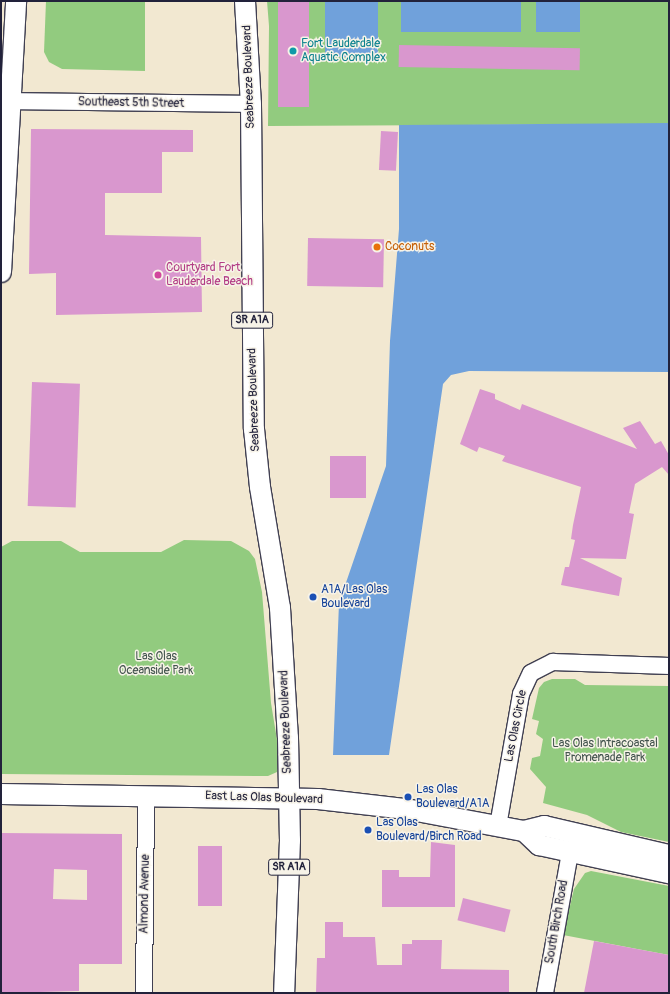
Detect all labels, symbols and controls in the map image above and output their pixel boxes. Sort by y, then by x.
street label: Seabreeze Boulevard [240,25,258,129]
place label: Fort Lauderdale Aquatic Complex [301,37,386,65]
marker: Fort Lauderdale Aquatic Complex [288,46,298,56]
street label: Southeast 5th Street [78,95,184,111]
place label: Coconuts [385,240,434,254]
marker: Coconuts [372,242,382,252]
place label: Courtyard Fort Lauderdale Beach [166,261,253,289]
marker: Courtyard Fort Lauderdale Beach [153,270,163,280]
road number: SR A1A [231,311,273,329]
street label: Seabreeze Boulevard [245,348,263,452]
place label: A1A/Las Olas Boulevard [321,583,387,611]
marker: A1A/Las Olas Boulevard [308,592,318,602]
park label: Las Olas Oceanside Park [119,650,193,678]
street label: Seabreeze Boulevard [277,670,295,774]
street label: Las Olas Circle [502,689,530,763]
park label: Las Olas Intracoastal Promenade Park [552,737,658,765]
place label: Las Olas Boulevard/A1A [416,783,490,811]
street label: East Las Olas Boulevard [205,789,323,807]
marker: Las Olas Boulevard/A1A [403,792,413,802]
place label: Las Olas Boulevard/Birch Road [376,816,482,844]
marker: Las Olas Boulevard/Birch Road [363,825,373,835]
street label: Almond Avenue [137,854,153,934]
road number: SR A1A [268,858,310,876]
street label: South Birch Road [543,879,571,965]

